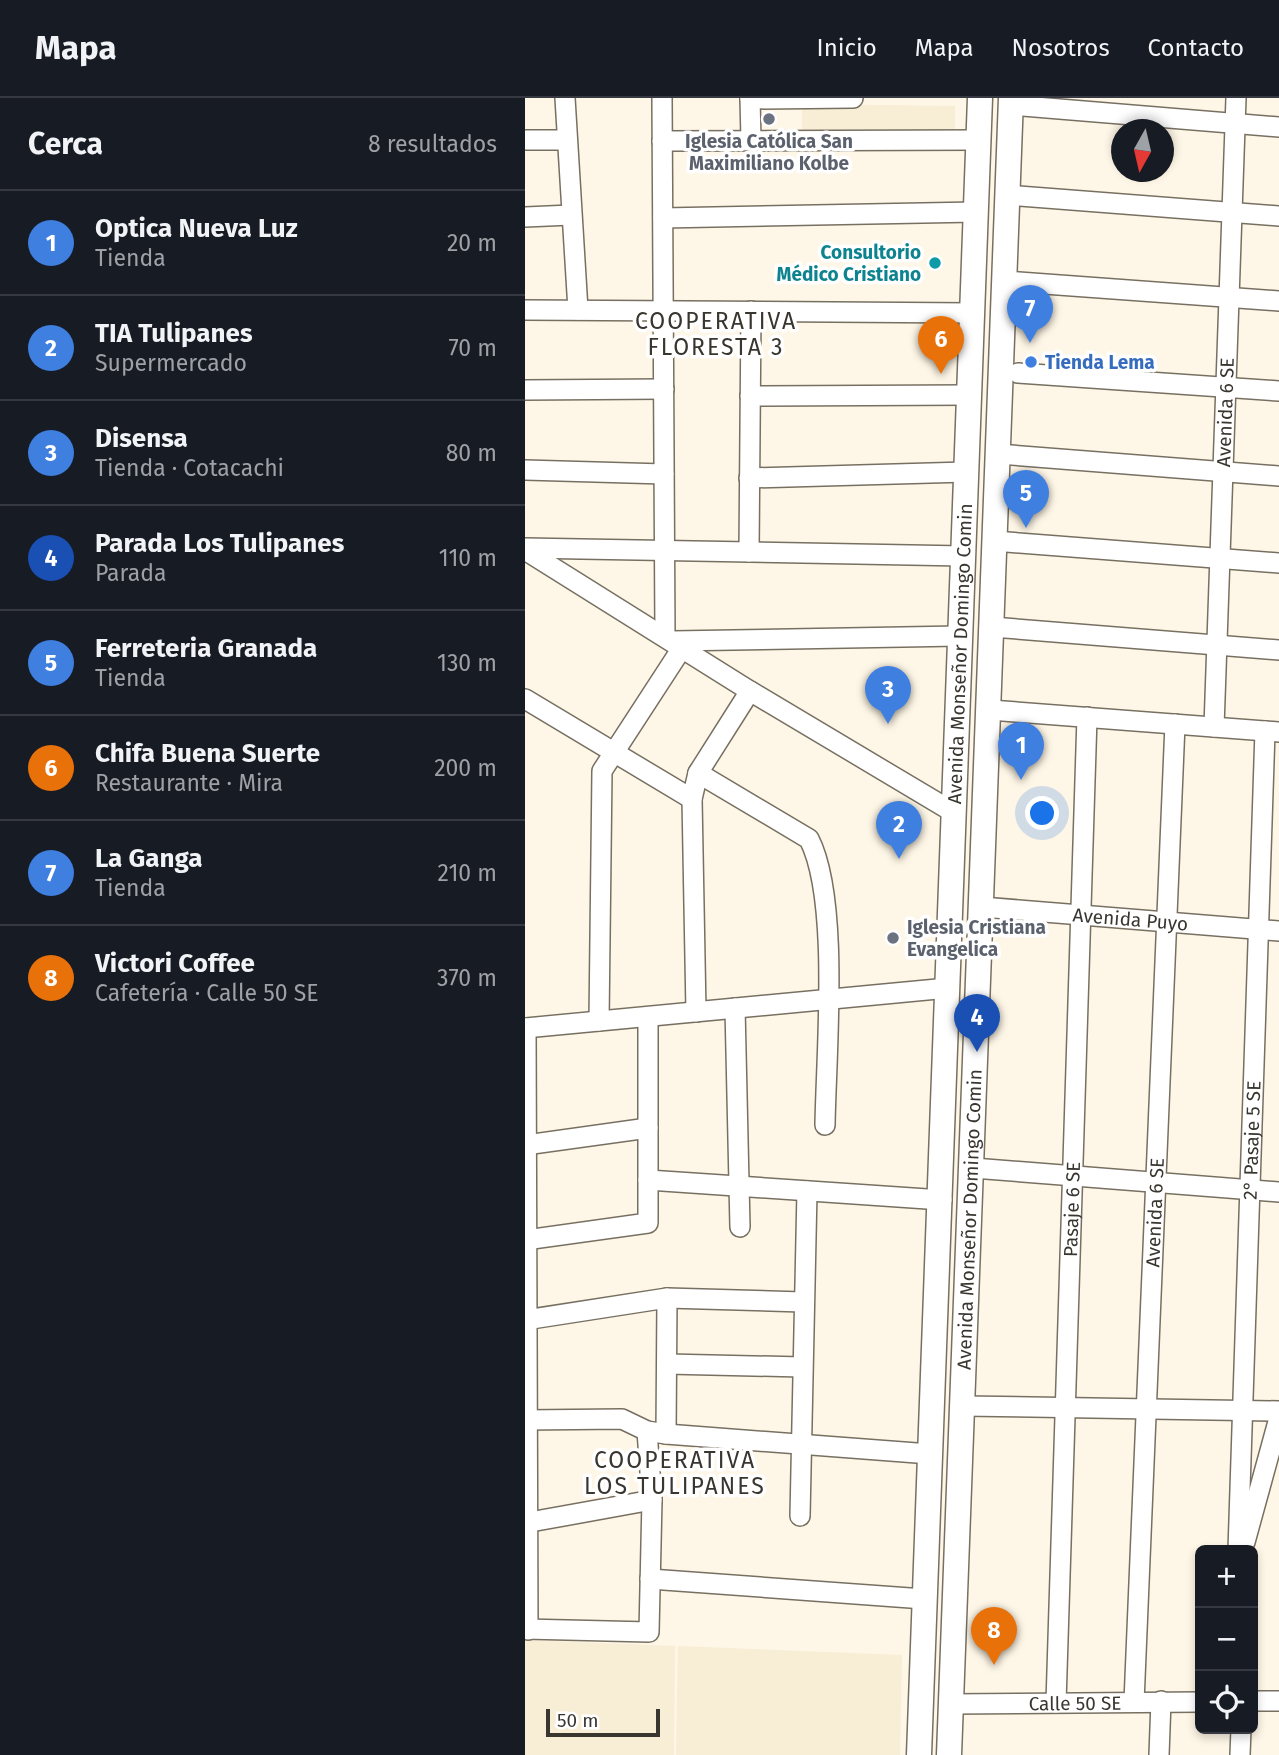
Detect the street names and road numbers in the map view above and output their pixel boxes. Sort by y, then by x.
street label: Avenida 6 SE [1212,357,1238,467]
street label: Avenida Monseñor Domingo Comin [943,503,977,804]
street label: Avenida Puyo [1072,903,1189,935]
street label: Avenida Monseñor Domingo Comin [952,1069,986,1370]
street label: 2° Pasaje 5 SE [1238,1080,1265,1200]
street label: Avenida 6 SE [1141,1157,1168,1268]
street label: Pasaje 6 SE [1059,1161,1085,1257]
street label: Calle 50 SE [1029,1691,1121,1715]

